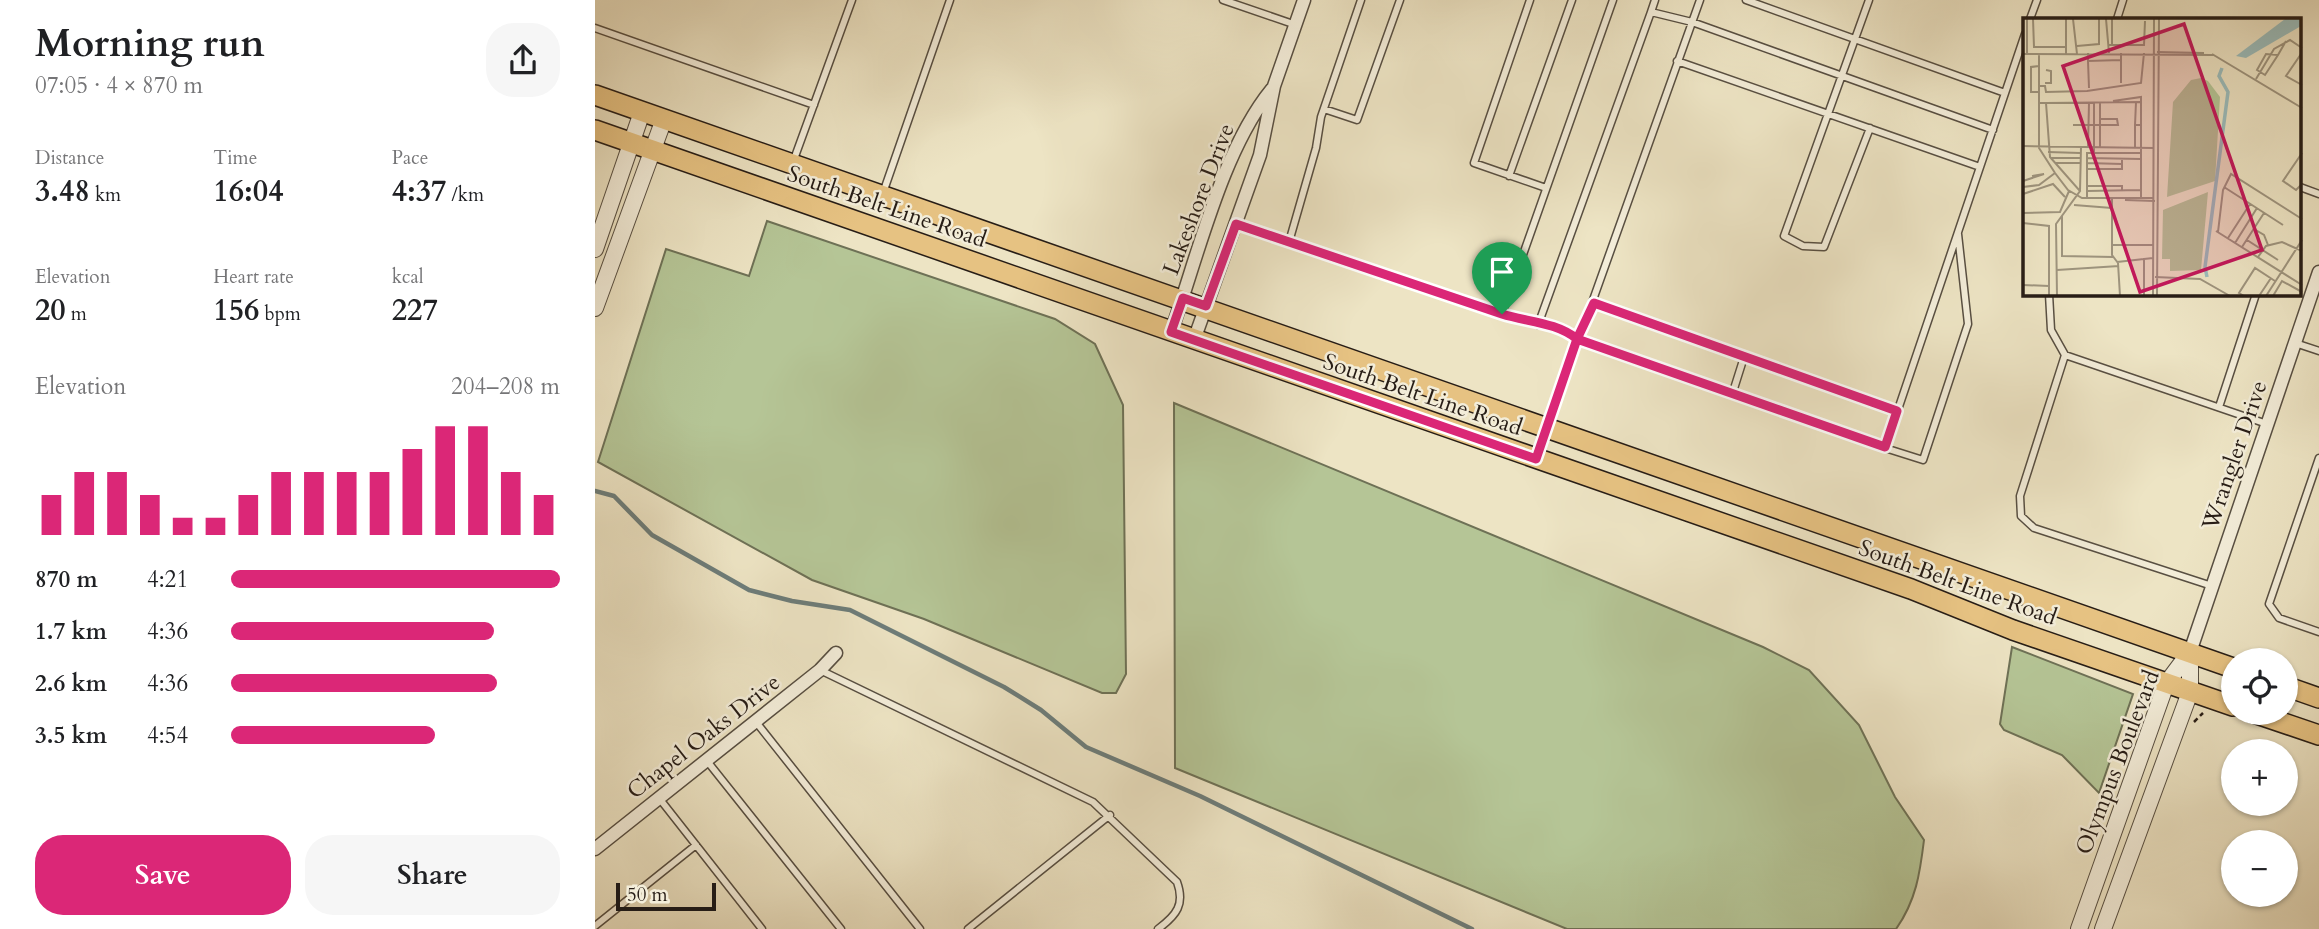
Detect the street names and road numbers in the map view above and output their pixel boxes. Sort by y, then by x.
street label: Lakeshore Drive [1155,119,1242,279]
street label: South Belt Line Road [783,158,991,255]
street label: South Belt Line Road [1319,346,1527,443]
street label: Wrangler Drive [2194,376,2275,535]
street label: South Belt Line Road [1854,532,2062,633]
street label: Olympus Boulevard [2068,665,2167,859]
street label: Chapel Oaks Drive [620,667,786,806]

